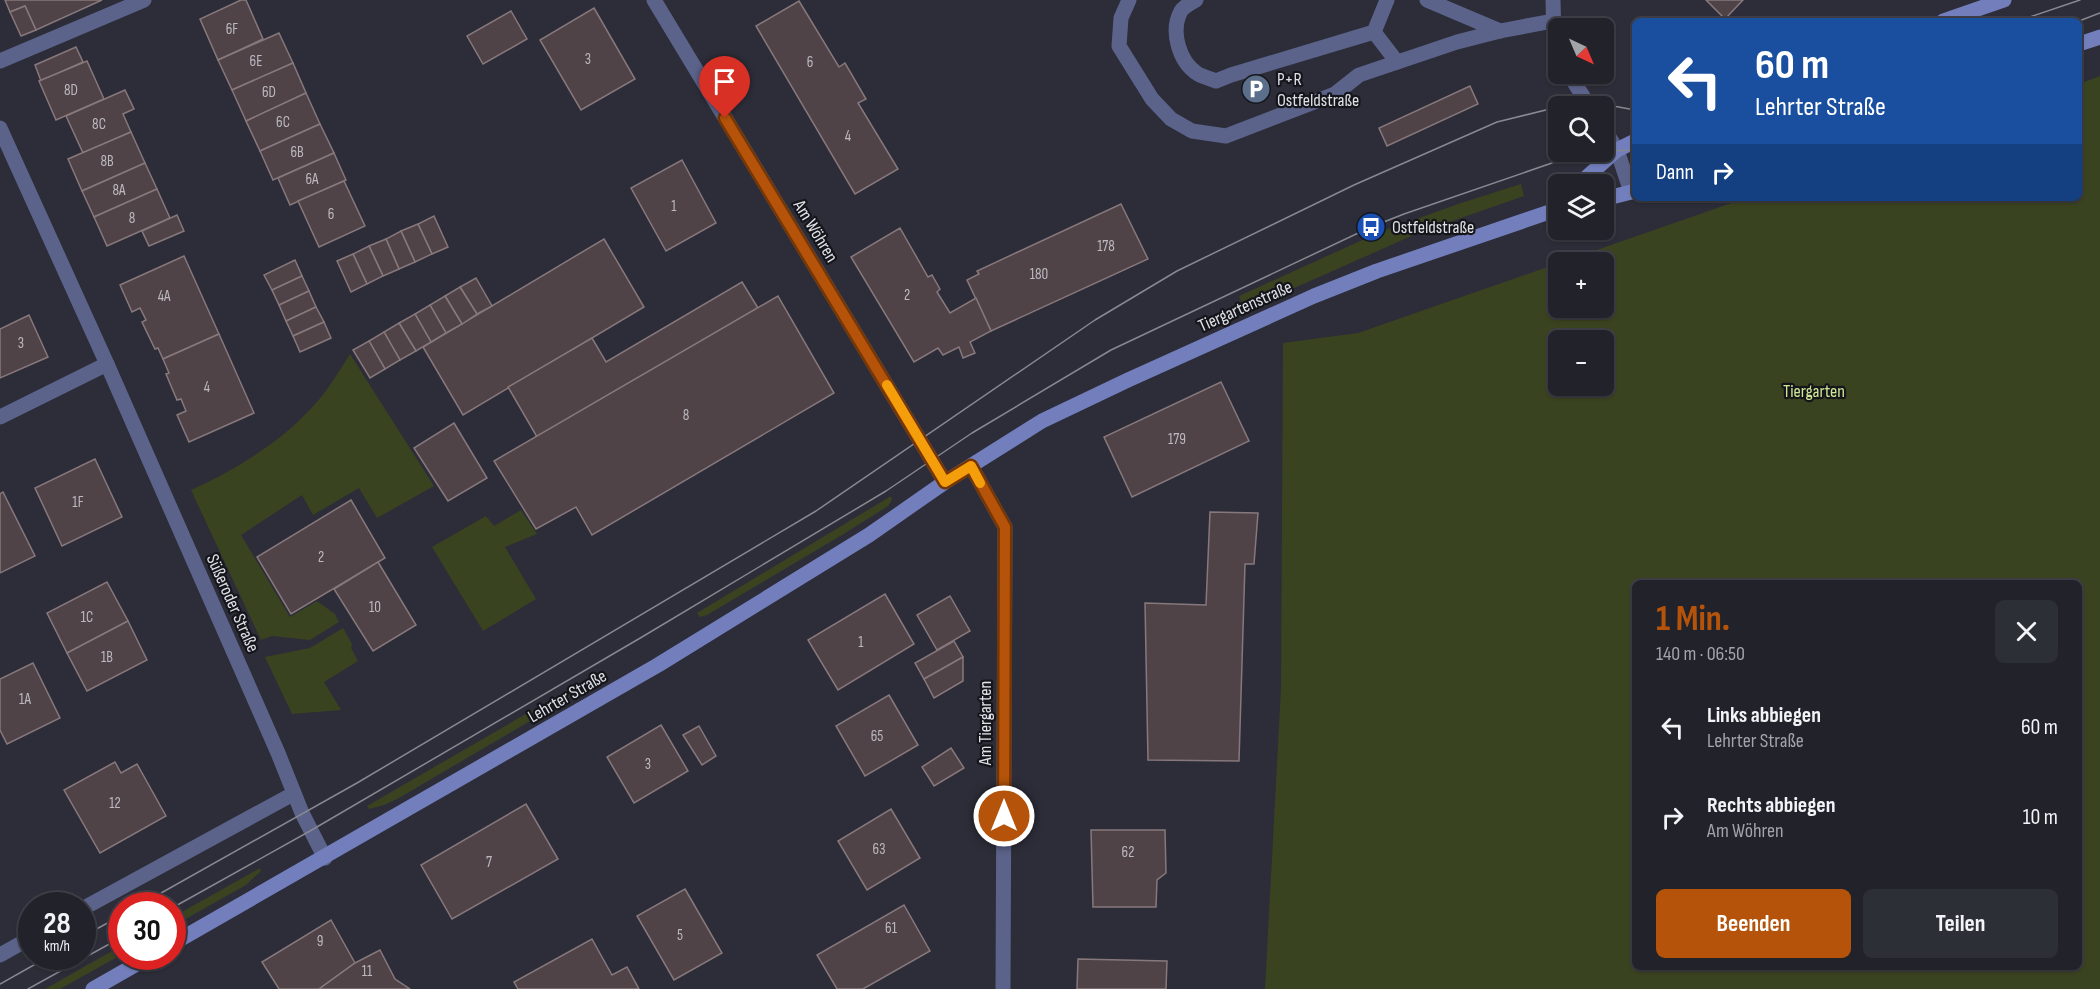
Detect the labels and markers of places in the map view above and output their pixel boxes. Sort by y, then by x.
pin [699,56,750,118]
place label: P+R Ostfeldstraße [1277,69,1359,111]
parking icon: P+R Ostfeldstraße [1240,73,1272,105]
bus stop icon: Ostfeldstraße [1355,211,1387,243]
place label: Ostfeldstraße [1392,217,1474,238]

